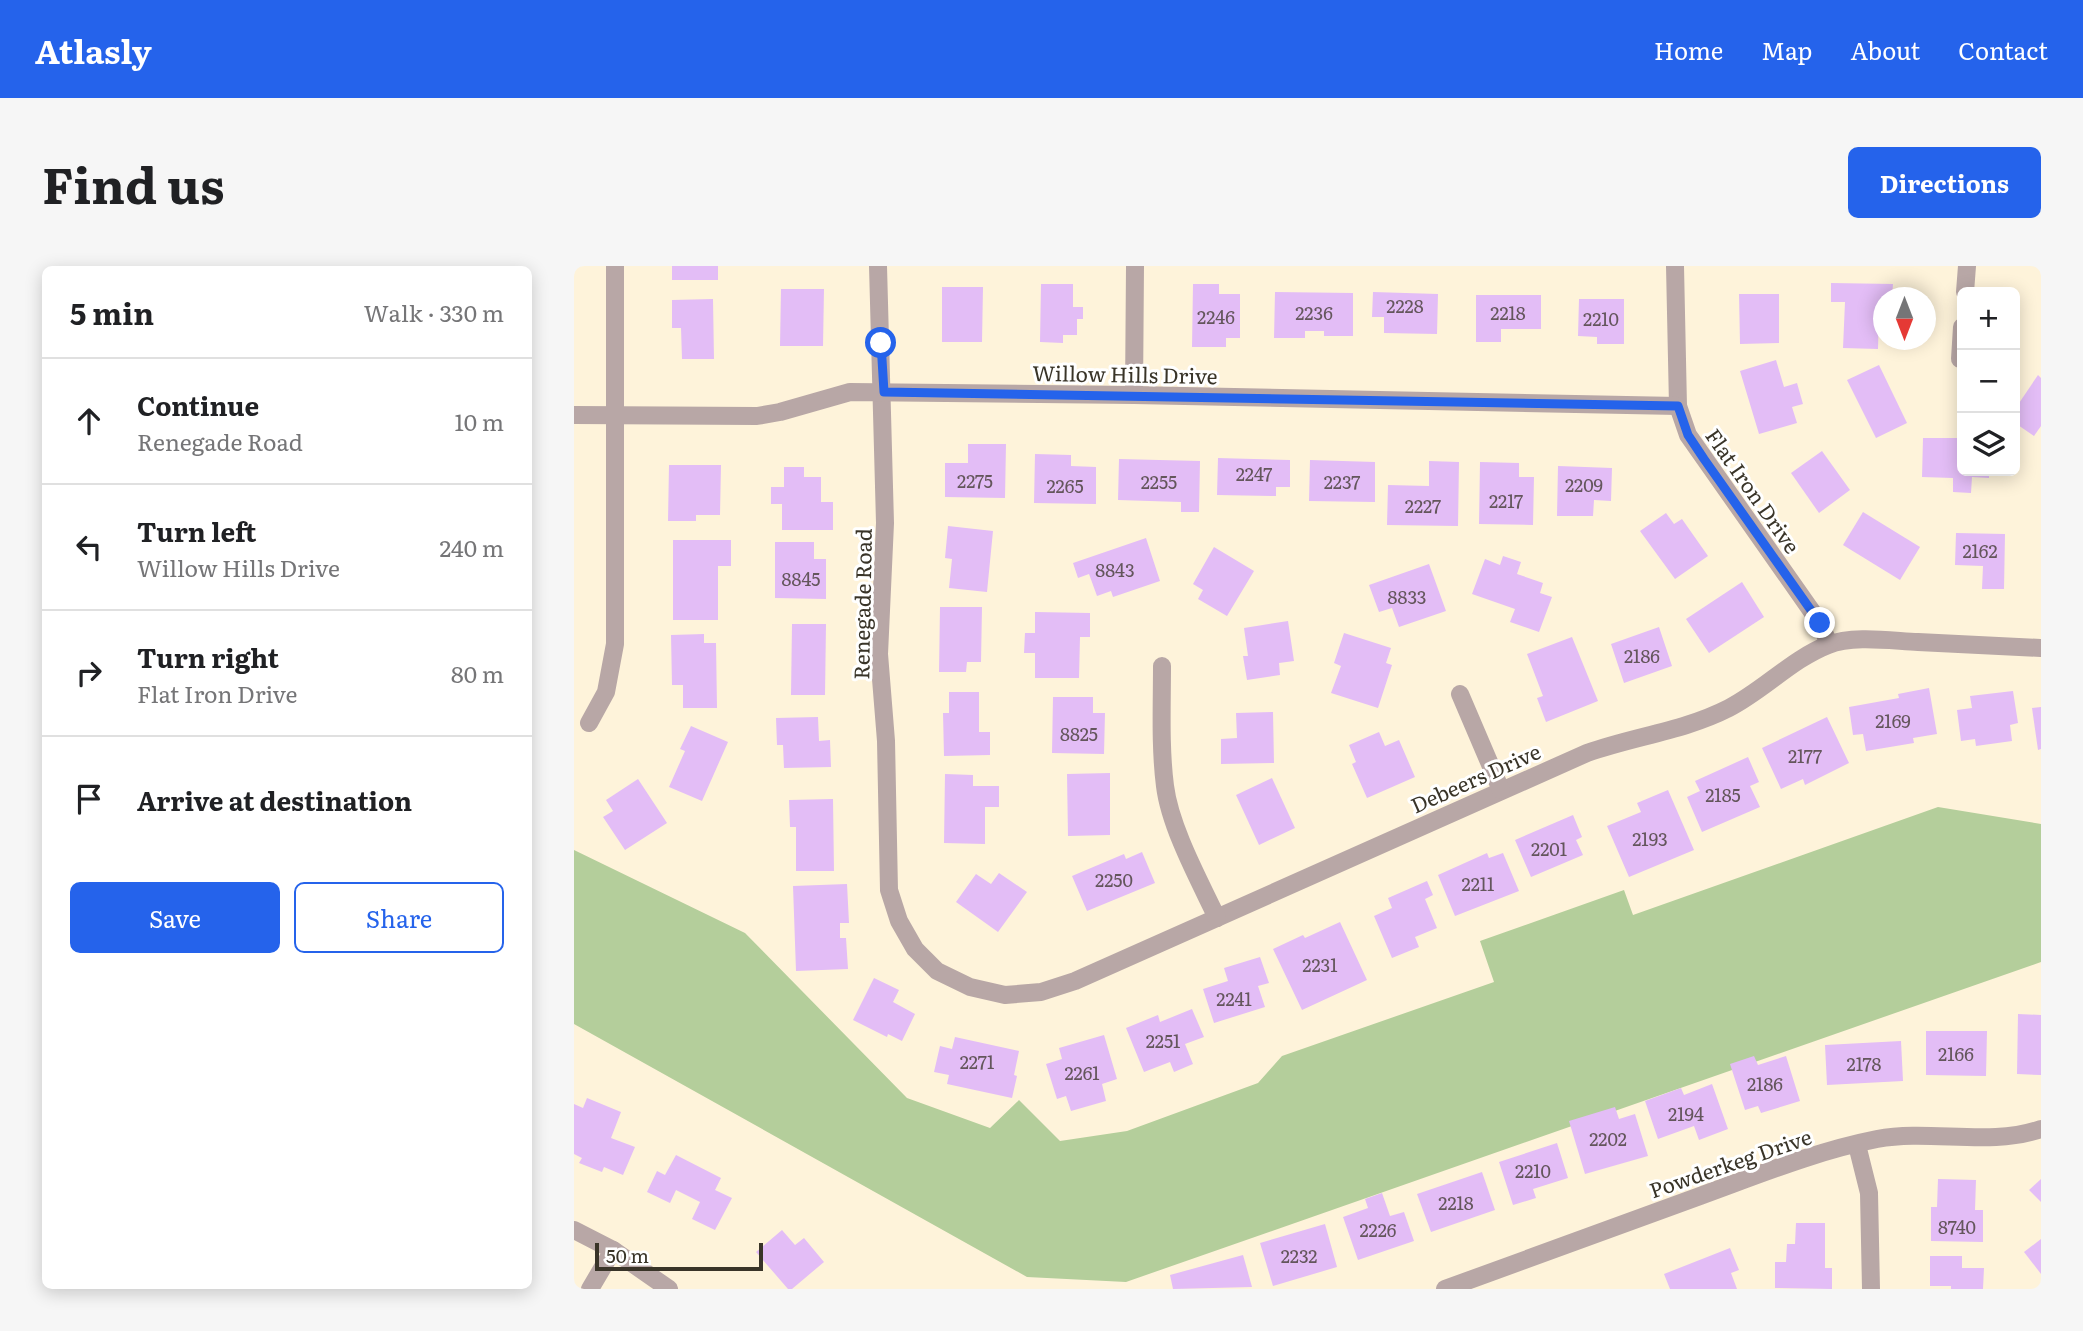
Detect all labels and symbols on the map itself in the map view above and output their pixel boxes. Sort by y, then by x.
north arrow [1873,287,1936,350]
house number: 2228 [1386,292,1424,319]
house number: 2236 [1295,299,1333,326]
house number: 2218 [1490,299,1526,326]
house number: 2246 [1197,303,1235,330]
house number: 2210 [1583,305,1619,332]
route start [865,327,896,358]
street label: Willow Hills Drive [1032,356,1218,390]
street label: Flat Iron Drive [1699,421,1809,559]
house number: 2247 [1236,460,1272,487]
house number: 2275 [957,467,993,494]
house number: 2255 [1141,468,1177,495]
house number: 2237 [1324,468,1360,495]
house number: 2209 [1565,471,1603,498]
house number: 2265 [1046,472,1084,499]
house number: 2217 [1489,487,1523,514]
house number: 2227 [1405,492,1441,519]
street label: Renegade Road [844,528,878,680]
house number: 2162 [1962,537,1998,564]
house number: 8843 [1095,556,1135,583]
house number: 8845 [782,565,820,592]
house number: 8833 [1388,583,1426,610]
route end [1804,607,1835,638]
house number: 2186 [1624,642,1660,669]
house number: 2169 [1875,707,1911,734]
house number: 8825 [1060,720,1098,747]
street label: Debeers Drive [1405,734,1545,820]
house number: 2177 [1788,742,1822,769]
house number: 2185 [1705,781,1741,808]
house number: 2193 [1632,825,1668,852]
house number: 2201 [1531,835,1567,862]
house number: 2250 [1095,866,1133,893]
house number: 2211 [1462,870,1494,897]
house number: 2231 [1302,951,1338,978]
house number: 2241 [1216,985,1252,1012]
house number: 2251 [1146,1027,1180,1054]
house number: 2166 [1938,1040,1974,1067]
house number: 2271 [960,1048,994,1075]
house number: 2178 [1847,1050,1882,1077]
house number: 2261 [1064,1059,1100,1086]
house number: 2186 [1747,1070,1783,1097]
house number: 2194 [1668,1100,1704,1127]
street label: Powderkeg Drive [1645,1120,1815,1204]
house number: 2202 [1589,1125,1627,1152]
house number: 2210 [1515,1157,1551,1184]
house number: 2218 [1438,1189,1474,1216]
house number: 8740 [1938,1213,1976,1240]
house number: 2226 [1359,1216,1397,1243]
scale bar [595,1240,763,1272]
house number: 2232 [1281,1242,1317,1269]

